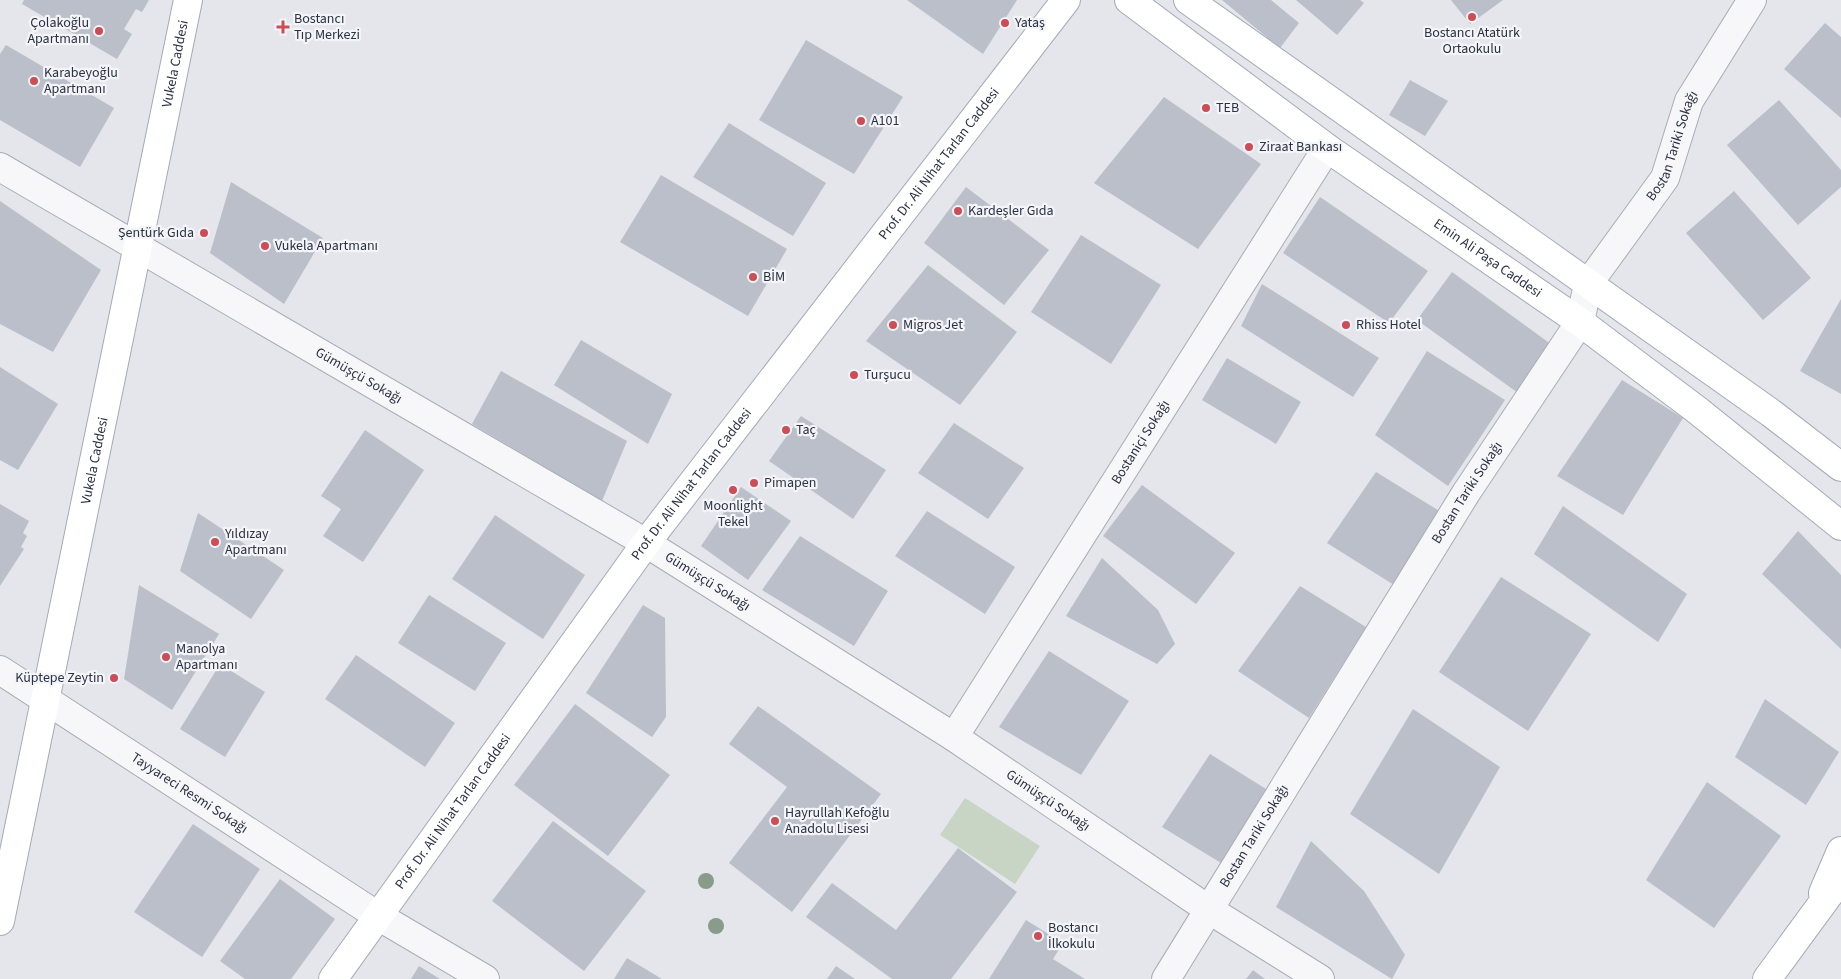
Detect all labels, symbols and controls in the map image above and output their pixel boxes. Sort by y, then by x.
place label: Bostancı Tıp Merkezi [294,9,360,45]
marker: Bostancı Atatürk Ortaokulu [1466,11,1478,23]
place label: Çolakoğlu Apartmanı [27,13,89,49]
place label: Yataş [1014,13,1045,33]
marker: Yataş [999,17,1011,29]
street label: Vukela Caddesi [157,18,194,109]
marker: Bostancı Tıp Merkezi [276,20,290,34]
place label: Bostancı Atatürk Ortaokulu [1424,23,1520,59]
marker: Çolakoğlu Apartmanı [93,25,105,37]
place label: Karabeyoğlu Apartmanı [44,63,118,99]
marker: Karabeyoğlu Apartmanı [28,75,40,87]
street label: Prof. Dr. Ali Nihat Tarlan Caddesi [874,84,1004,244]
street label: Bostan Tariki Sokağı [1641,87,1703,205]
place label: TEB [1216,98,1239,118]
marker: TEB [1200,102,1212,114]
place label: A101 [871,111,900,131]
marker: A101 [855,115,867,127]
place label: Ziraat Bankası [1259,137,1342,157]
marker: Ziraat Bankası [1243,141,1255,153]
place label: Kardeşler Gıda [968,201,1054,221]
marker: Kardeşler Gıda [952,205,964,217]
street label: Emin Ali Paşa Caddesi [1429,214,1546,303]
place label: Şentürk Gıda [118,223,194,243]
marker: Şentürk Gıda [198,227,210,239]
place label: Vukela Apartmanı [275,236,378,256]
marker: Vukela Apartmanı [259,240,271,252]
place label: BİM [763,267,785,287]
marker: BİM [747,271,759,283]
place label: Migros Jet [903,315,963,335]
place label: Rhiss Hotel [1356,315,1422,335]
marker: Migros Jet [887,319,899,331]
marker: Rhiss Hotel [1340,319,1352,331]
street label: Gümüşçü Sokağı [311,343,406,409]
place label: Turşucu [864,365,911,385]
marker: Turşucu [848,369,860,381]
street label: Bostaniçi Sokağı [1107,396,1175,488]
street label: Prof. Dr. Ali Nihat Tarlan Caddesi [627,404,757,565]
street label: Vukela Caddesi [76,415,114,506]
place label: Taç [796,420,817,440]
marker: Taç [780,424,792,436]
street label: Bostan Tariki Sokağı [1427,438,1508,548]
place label: Pimapen [764,473,816,493]
marker: Pimapen [748,477,760,489]
marker: Moonlight Tekel [727,484,739,496]
place label: Moonlight Tekel [703,496,763,532]
place label: Yıldızay Apartmanı [224,524,287,560]
marker: Yıldızay Apartmanı [209,536,221,548]
street label: Gümüşçü Sokağı [661,547,754,616]
place label: Manolya Apartmanı [176,639,238,675]
marker: Manolya Apartmanı [160,651,172,663]
place label: Küptepe Zeytin [15,668,104,688]
marker: Küptepe Zeytin [108,672,120,684]
street label: Prof. Dr. Ali Nihat Tarlan Caddesi [390,730,516,894]
street label: Tayyareci Resmi Sokağı [127,748,252,839]
street label: Gümüşçü Sokağı [1002,765,1094,836]
street label: Bostan Tariki Sokağı [1215,781,1294,891]
place label: Hayrullah Kefoğlu Anadolu Lisesi [785,803,890,839]
marker: Hayrullah Kefoğlu Anadolu Lisesi [769,815,781,827]
place label: Bostancı İlkokulu [1048,918,1098,954]
marker: Bostancı İlkokulu [1032,930,1044,942]

